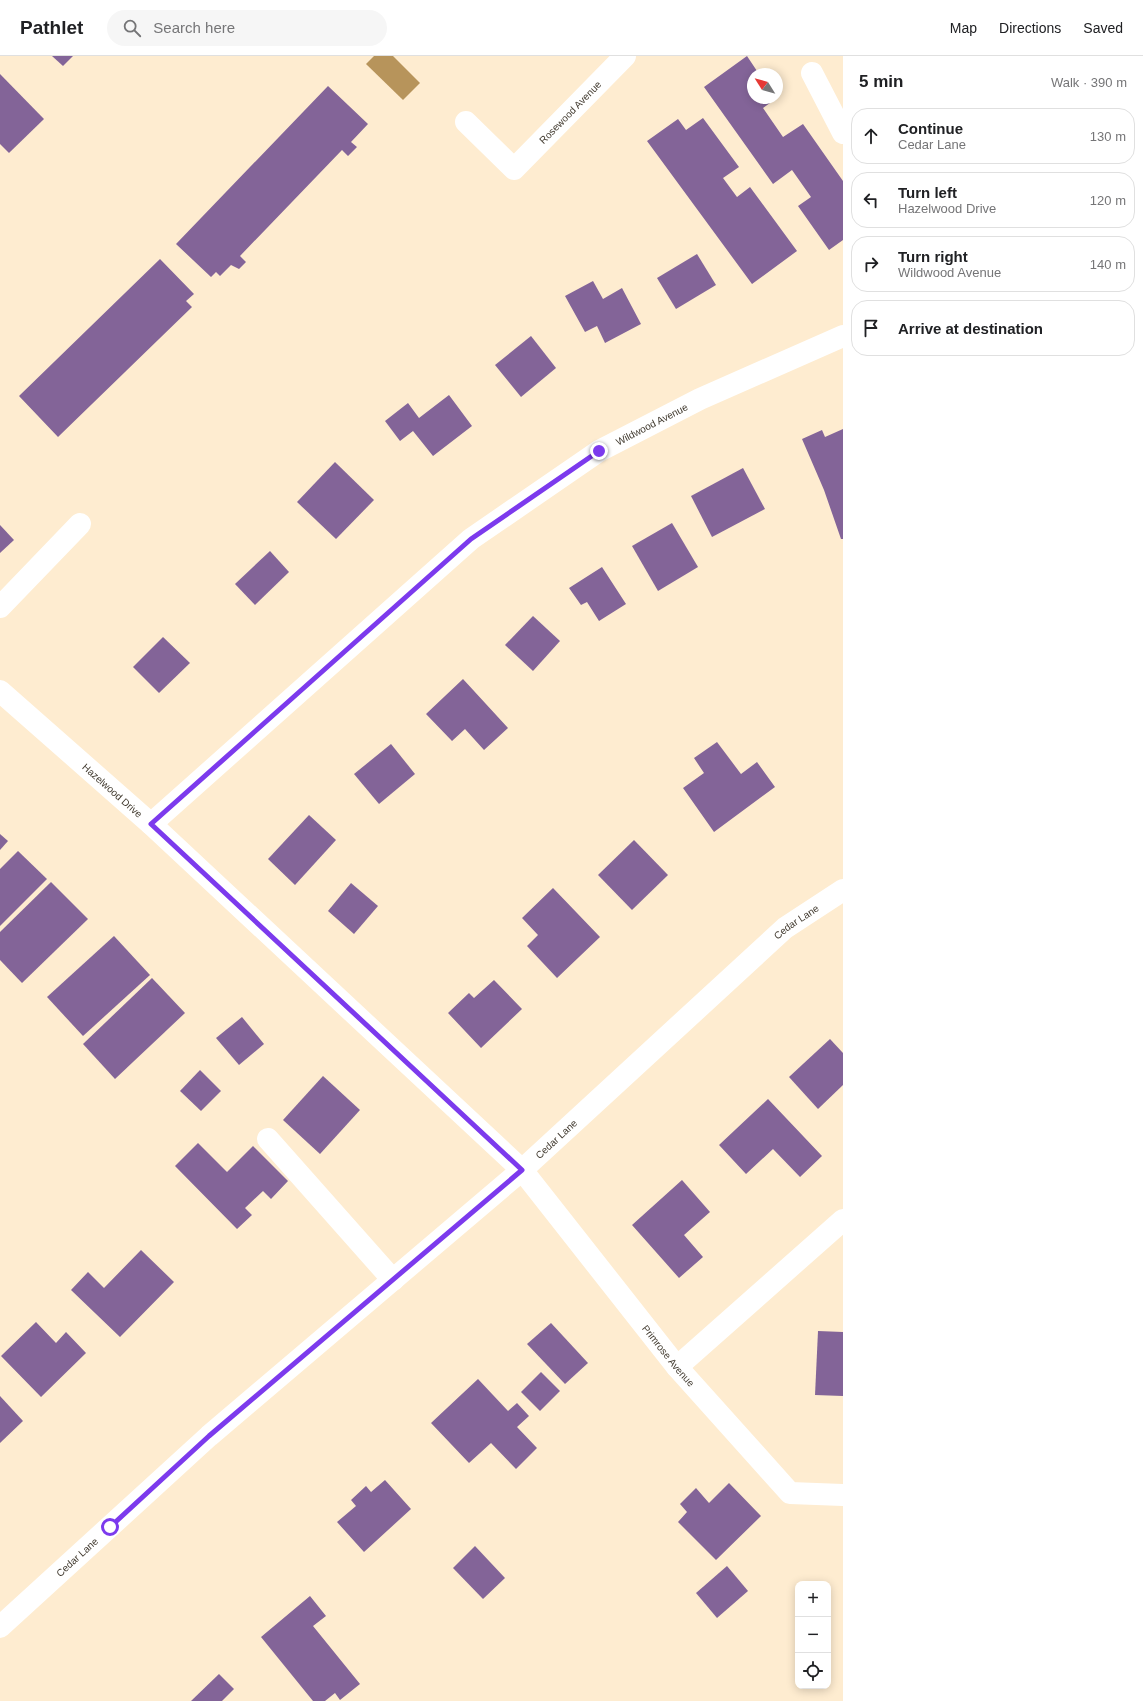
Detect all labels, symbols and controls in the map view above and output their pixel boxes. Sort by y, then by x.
search box [107,10,387,46]
text: Pathlet [20,17,83,38]
icon: search [121,17,143,39]
text: Search here [153,19,235,36]
text: Map [950,20,977,36]
text: Directions [999,20,1061,36]
text: Saved [1083,20,1123,36]
north arrow [747,68,783,104]
text: 5 min [859,72,903,91]
text: Walk · 390 m [1051,75,1127,90]
street label: Rosewood Avenue [537,78,603,146]
text: Continue [898,120,963,137]
icon: ahead [860,125,882,147]
text: 130 m [1090,129,1126,144]
text: Cedar Lane [898,137,966,152]
text: Turn left [898,184,957,201]
icon: left [860,189,882,211]
text: 120 m [1090,193,1126,208]
text: Hazelwood Drive [898,201,996,216]
text: Turn right [898,248,968,265]
icon: right [860,253,882,275]
text: 140 m [1090,257,1126,272]
text: Wildwood Avenue [898,265,1001,280]
icon: arrive [860,317,882,339]
text: Arrive at destination [898,320,1043,337]
street label: Wildwood Avenue [614,401,690,447]
route end [590,442,608,460]
street label: Hazelwood Drive [81,761,145,820]
street label: Cedar Lane [771,902,821,941]
street label: Cedar Lane [533,1117,579,1161]
street label: Primrose Avenue [640,1323,697,1389]
route start [101,1518,119,1536]
street label: Cedar Lane [54,1535,100,1579]
map controls [795,1581,831,1689]
button: + [795,1581,831,1617]
button: − [795,1617,831,1653]
button: locate [795,1653,831,1689]

